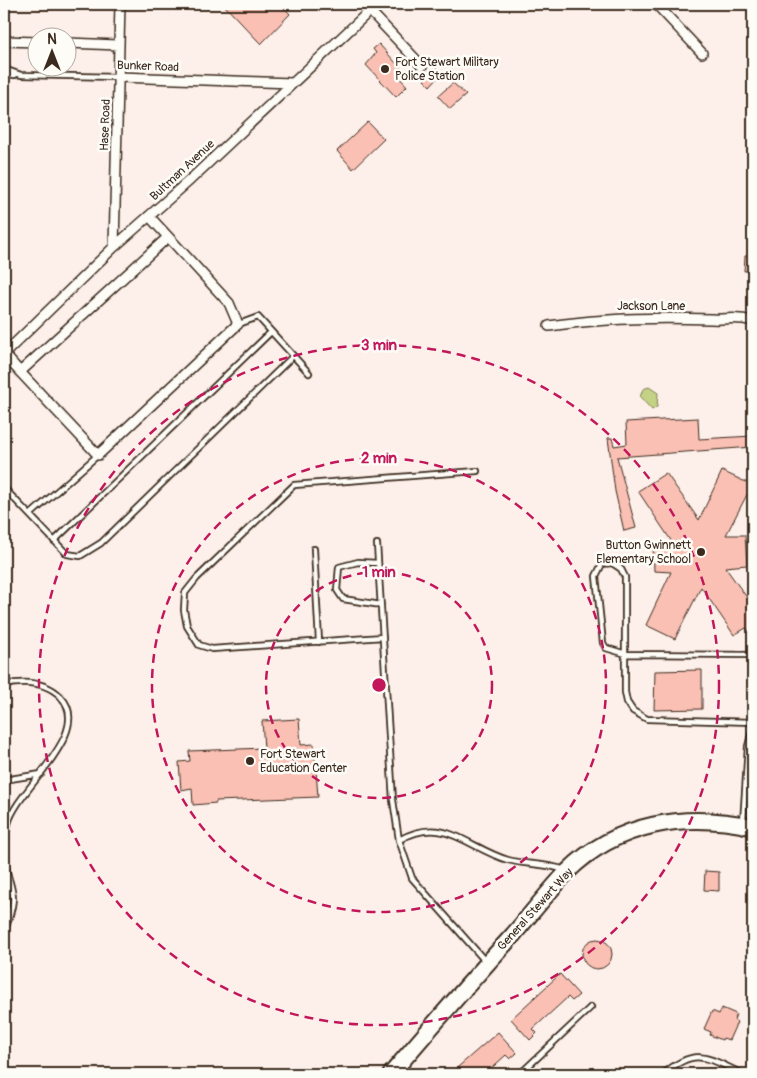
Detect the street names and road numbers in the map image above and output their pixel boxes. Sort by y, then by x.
street label: Bunker Road [117,58,179,75]
street label: Hase Road [97,99,114,151]
street label: Bultman Avenue [147,137,218,204]
street label: Jackson Lane [617,299,685,314]
street label: General Stewart Way [494,865,576,954]

